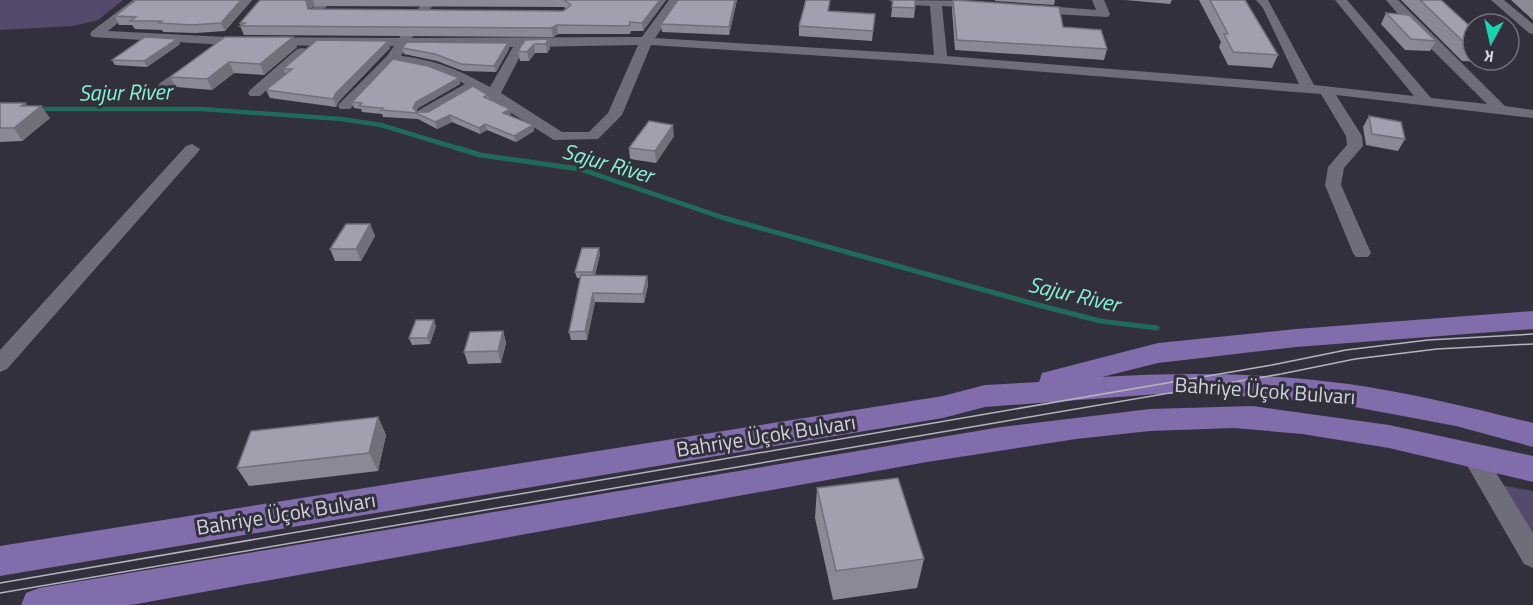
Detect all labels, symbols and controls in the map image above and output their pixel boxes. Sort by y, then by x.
north arrow [1461,12,1521,72]
text: K [1482,44,1495,69]
water label: Sajur River [78,74,175,110]
water label: Sajur River [559,134,660,193]
water label: Sajur River [1025,267,1126,322]
street label: Bahriye Üçok Bulvarı [1174,368,1357,412]
street label: Bahriye Üçok Bulvarı [674,405,858,465]
street label: Bahriye Üçok Bulvarı [194,483,378,543]

